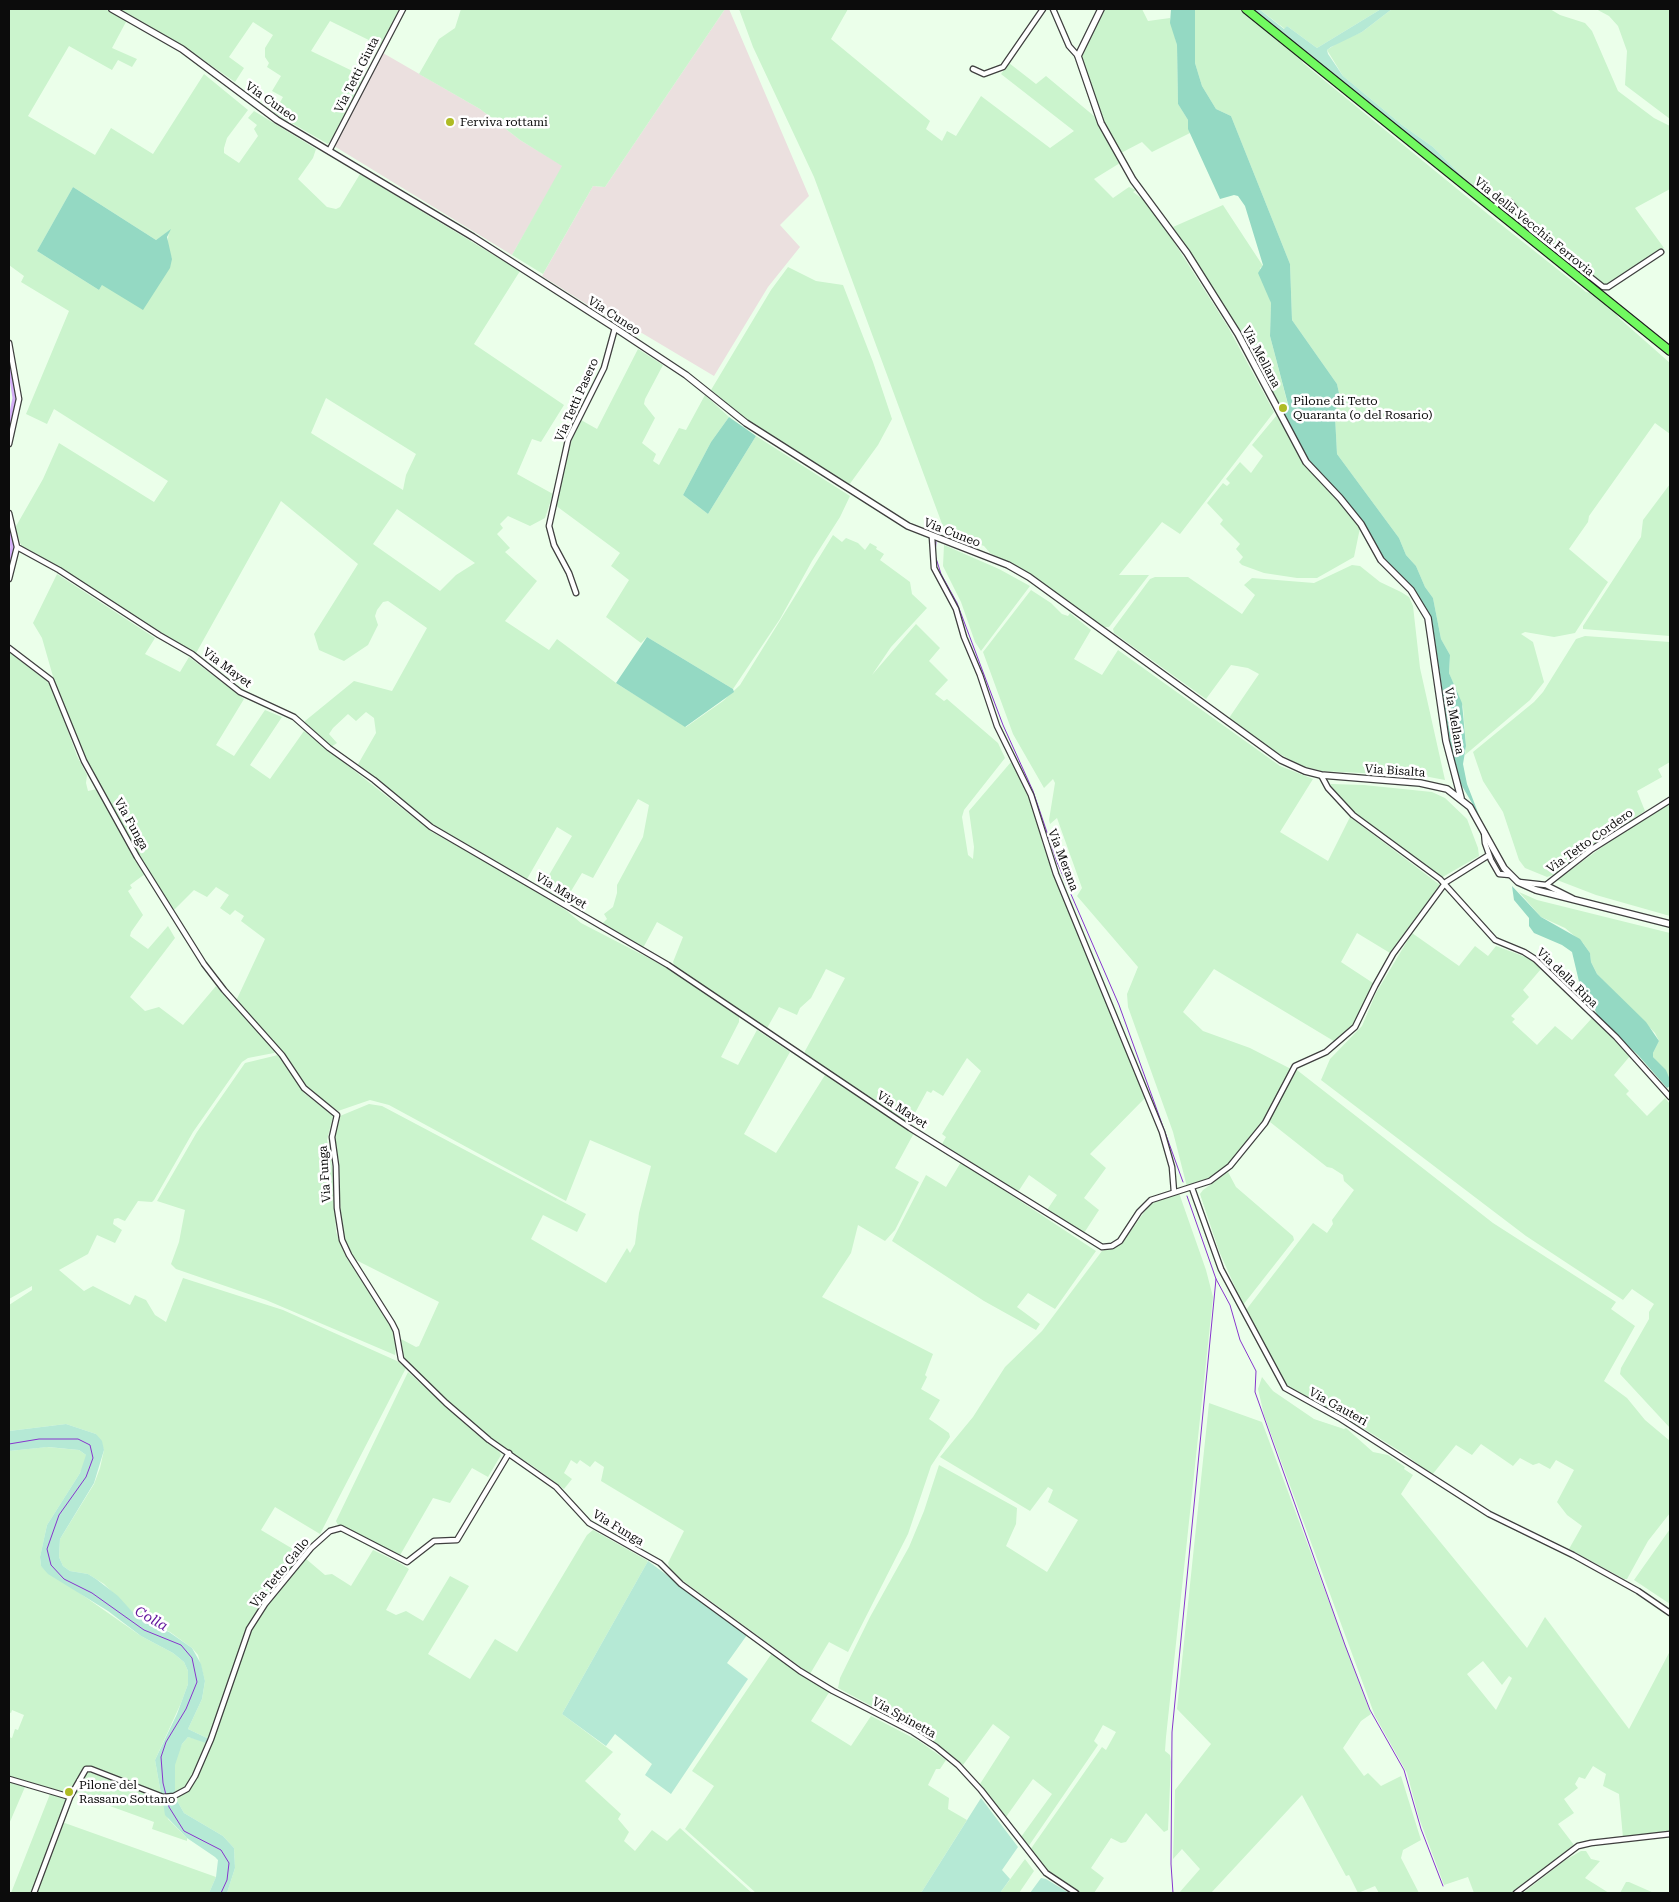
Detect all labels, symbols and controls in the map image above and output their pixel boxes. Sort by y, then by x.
street label: Via Tetti Giuta [332,35,382,115]
street label: Via Cuneo [242,79,300,125]
place label: Ferviva rottami [460,115,548,129]
marker: Ferviva rottami [444,116,456,128]
street label: Via della Vecchia Ferrovia [1472,174,1596,280]
street label: Via Cuneo [585,294,643,338]
street label: Via Mellana [1239,324,1283,390]
street label: Via Tetti Pasero [552,356,602,444]
place label: Pilone di Tetto Quaranta (o del Rosario) [1293,394,1432,422]
marker: Pilone di Tetto Quaranta (o del Rosario) [1277,402,1289,414]
street label: Via Cuneo [922,516,982,550]
street label: Via Mayet [200,645,254,691]
street label: Via Mellana [1441,686,1467,756]
street label: Via Bisalta [1364,762,1426,780]
street label: Via Funga [111,795,151,853]
street label: Via Tetto Cordero [1544,806,1636,876]
street label: Via Merana [1045,827,1081,893]
street label: Via Mayet [533,870,589,912]
street label: Via della Ripa [1533,945,1601,1011]
street label: Via Mayet [874,1088,930,1132]
street label: Via Funga [316,1145,334,1203]
street label: Via Gauteri [1306,1385,1370,1429]
street label: Via Funga [590,1507,646,1549]
street label: Via Tetto Gallo [247,1535,313,1611]
water label: Colla [132,1603,170,1635]
street label: Via Spinetta [870,1695,938,1741]
place label: Pilone del Rassano Sottano [79,1778,175,1806]
marker: Pilone del Rassano Sottano [63,1786,75,1798]

